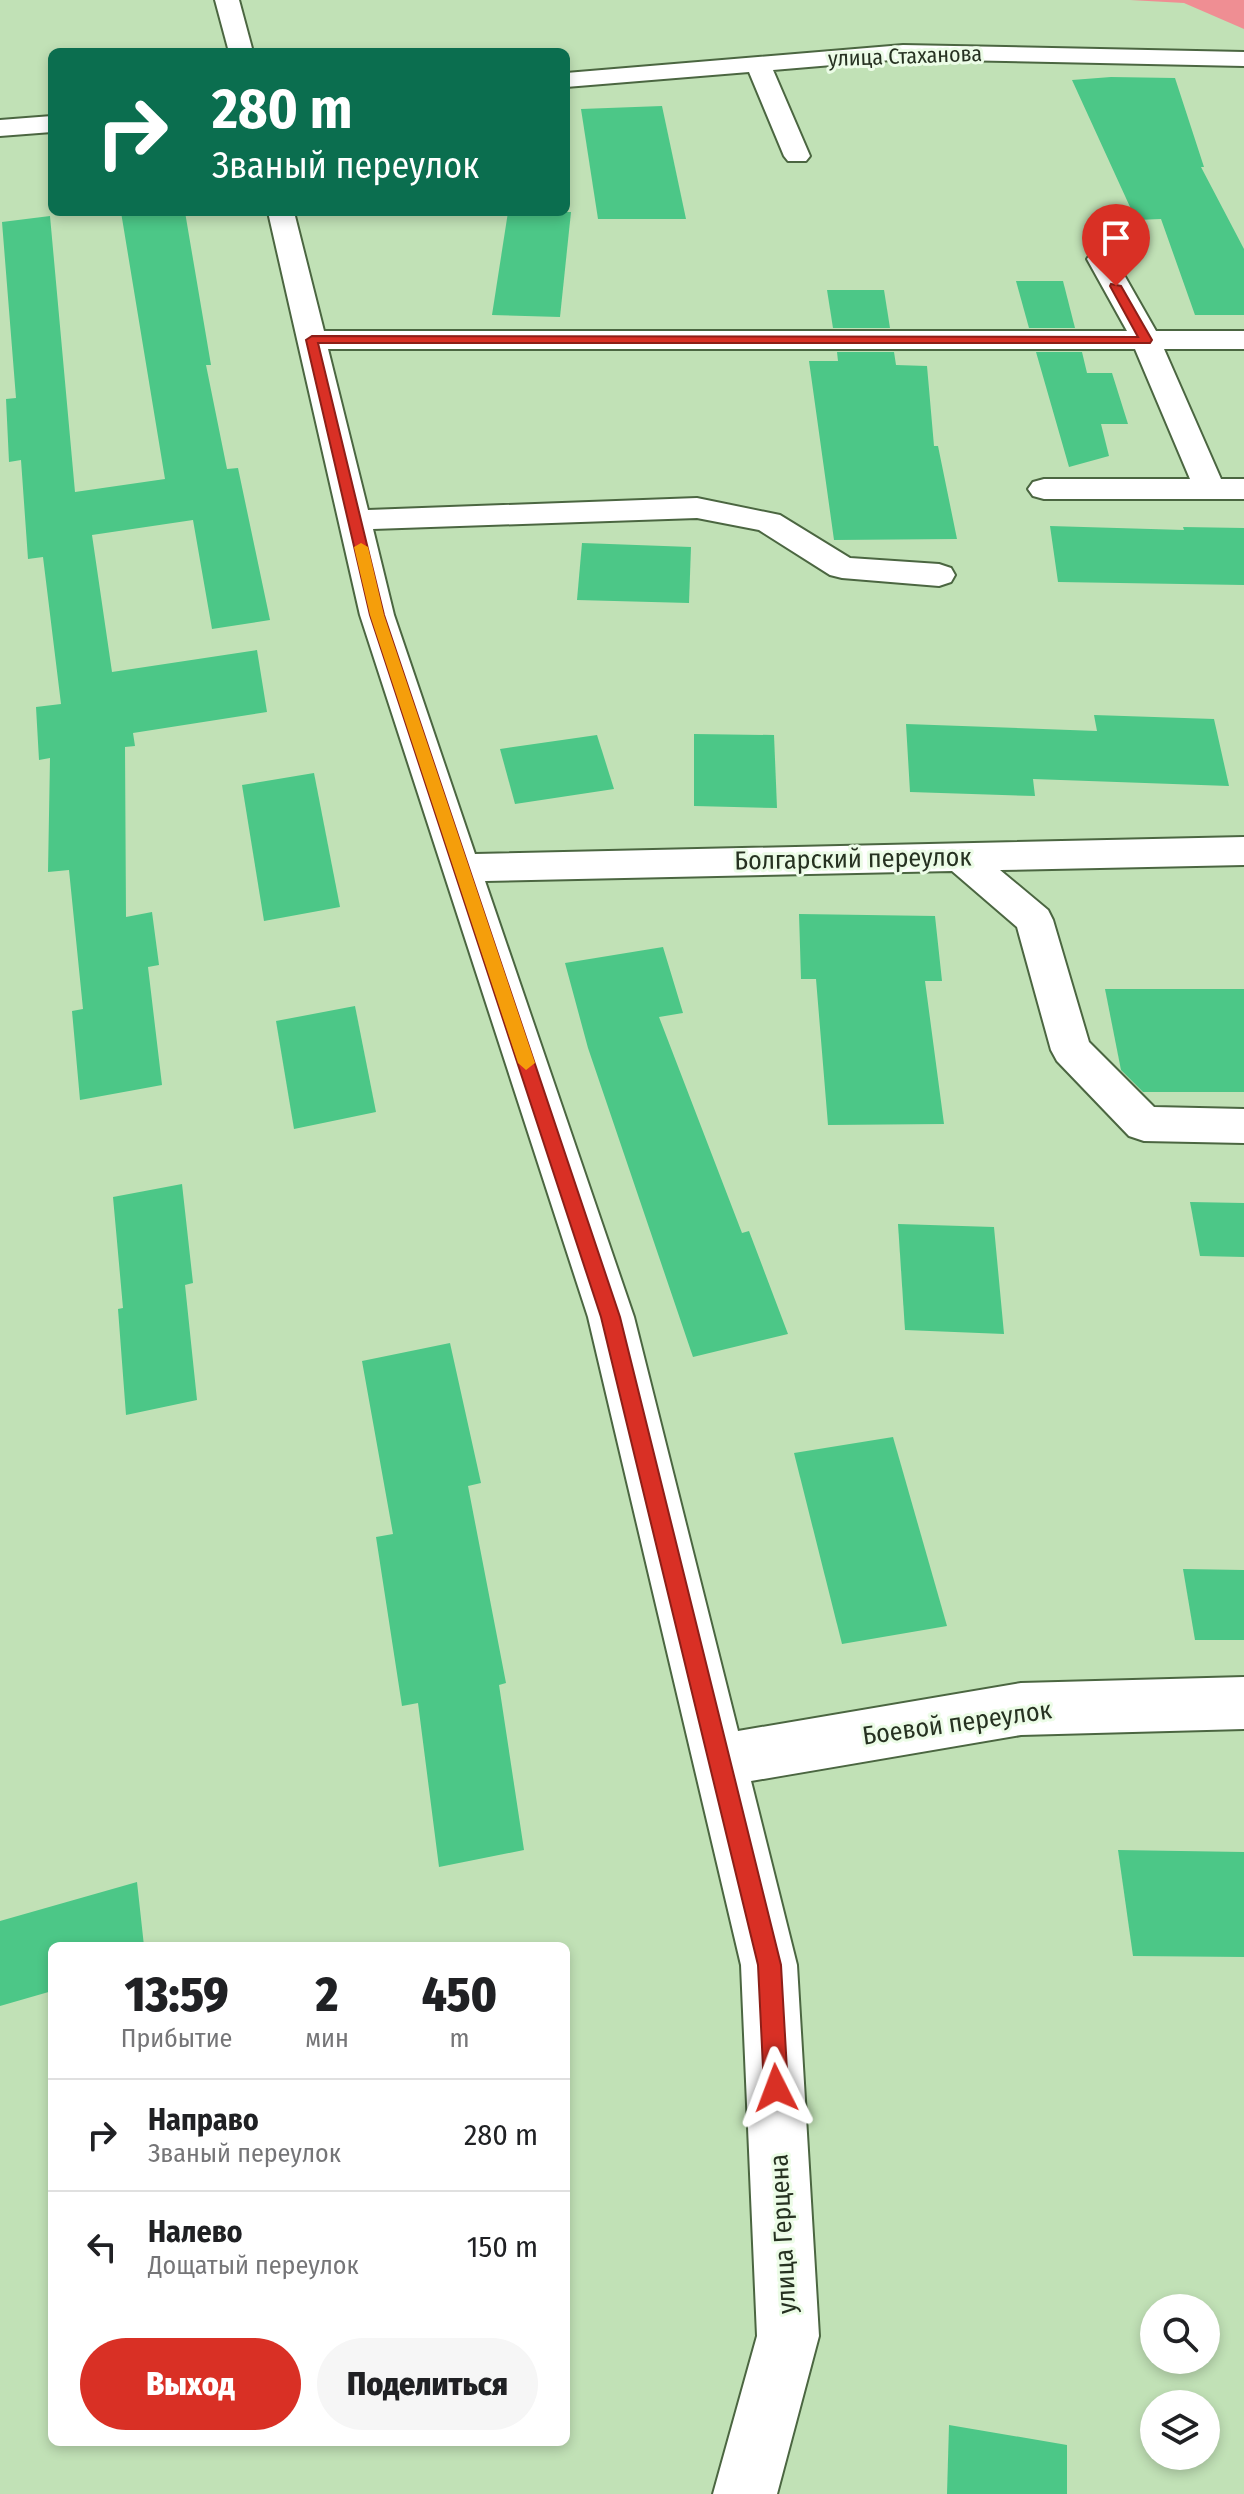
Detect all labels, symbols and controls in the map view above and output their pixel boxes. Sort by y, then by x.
street label: улица Стаханова [827,40,983,72]
text: 280 m [212,76,352,143]
icon: right [80,80,184,184]
text: Званый переулок [212,144,479,188]
pin [1082,204,1150,286]
icon: arrive [1094,216,1138,260]
street label: Болгарский переулок [734,841,972,877]
street label: Боевой переулок [860,1694,1054,1752]
text: 13:59 [125,1966,229,2024]
text: 2 [316,1966,338,2024]
text: 450 [422,1966,497,2024]
text: Прибытие [121,2023,232,2054]
text: мин [305,2023,349,2054]
text: m [449,2023,469,2054]
position arrow [734,2046,818,2130]
text: Направо [148,2102,259,2138]
icon: right [80,2113,124,2157]
text: 280 m [464,2117,538,2153]
text: Званый переулок [148,2138,341,2169]
street label: улица Герцена [763,2153,803,2315]
text: Налево [148,2214,243,2250]
icon: left [80,2225,124,2269]
text: 150 m [467,2229,538,2265]
text: Дощатый переулок [148,2250,359,2281]
map controls [1140,2294,1220,2470]
button: search [1140,2294,1220,2374]
button: Выход [80,2338,301,2430]
button: Поделиться [317,2338,538,2430]
button: layers [1140,2390,1220,2470]

